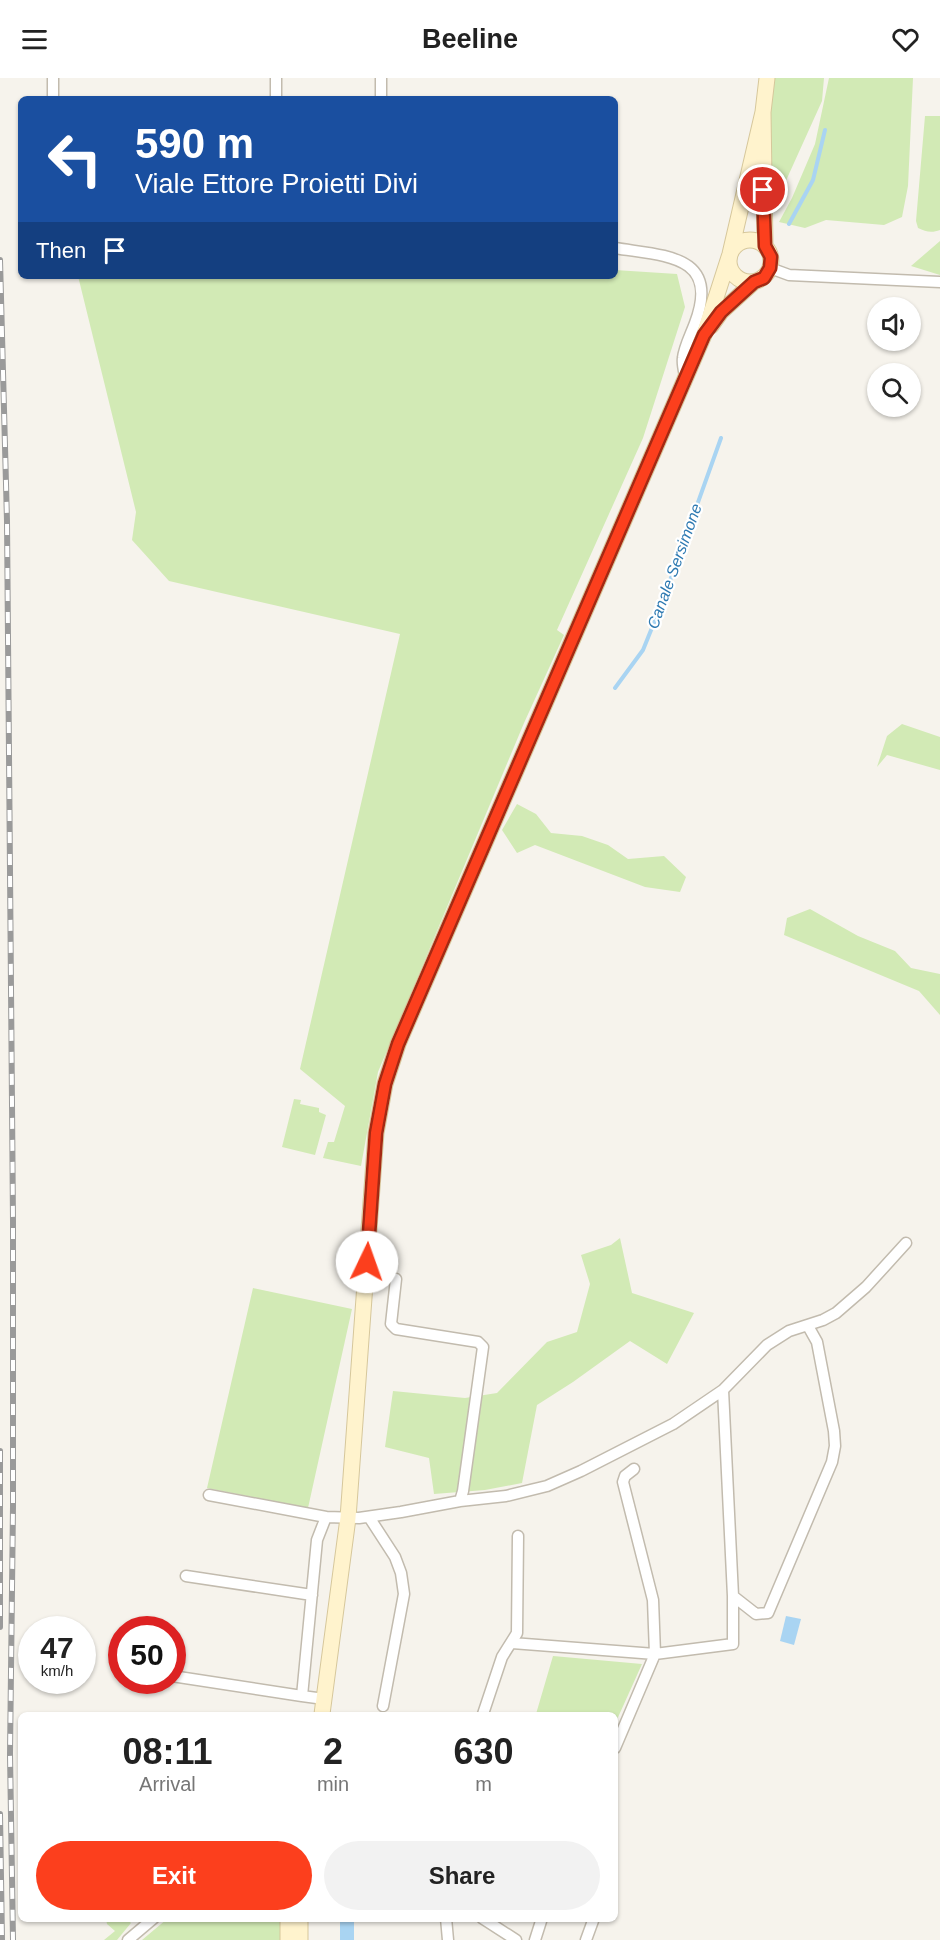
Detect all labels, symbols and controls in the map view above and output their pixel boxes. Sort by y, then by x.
icon: menu [18,23,51,56]
icon: heart [889,23,922,56]
text: Beeline [422,24,518,54]
icon: left [36,120,114,198]
text: 590 m [135,120,254,167]
pin [737,164,788,215]
text: Viale Ettore Proietti Divi [135,169,418,199]
icon: arrive [746,173,779,206]
icon: arrive [98,234,131,267]
text: Then [36,238,86,263]
map controls [867,297,921,417]
button: sound [867,297,921,351]
button: search [867,363,921,417]
water label: Canale Sersimone [644,501,705,631]
position arrow [335,1230,399,1294]
speed limit sign: 50 [108,1616,186,1694]
text: 47 [40,1631,74,1664]
text: km/h [41,1662,73,1679]
text: 08:11 [122,1731,212,1772]
text: 2 [323,1731,343,1772]
text: 630 [454,1731,514,1772]
text: Arrival [139,1773,196,1795]
text: min [317,1773,349,1795]
text: m [475,1773,492,1795]
button: Exit [36,1841,312,1910]
button: Share [324,1841,600,1910]

